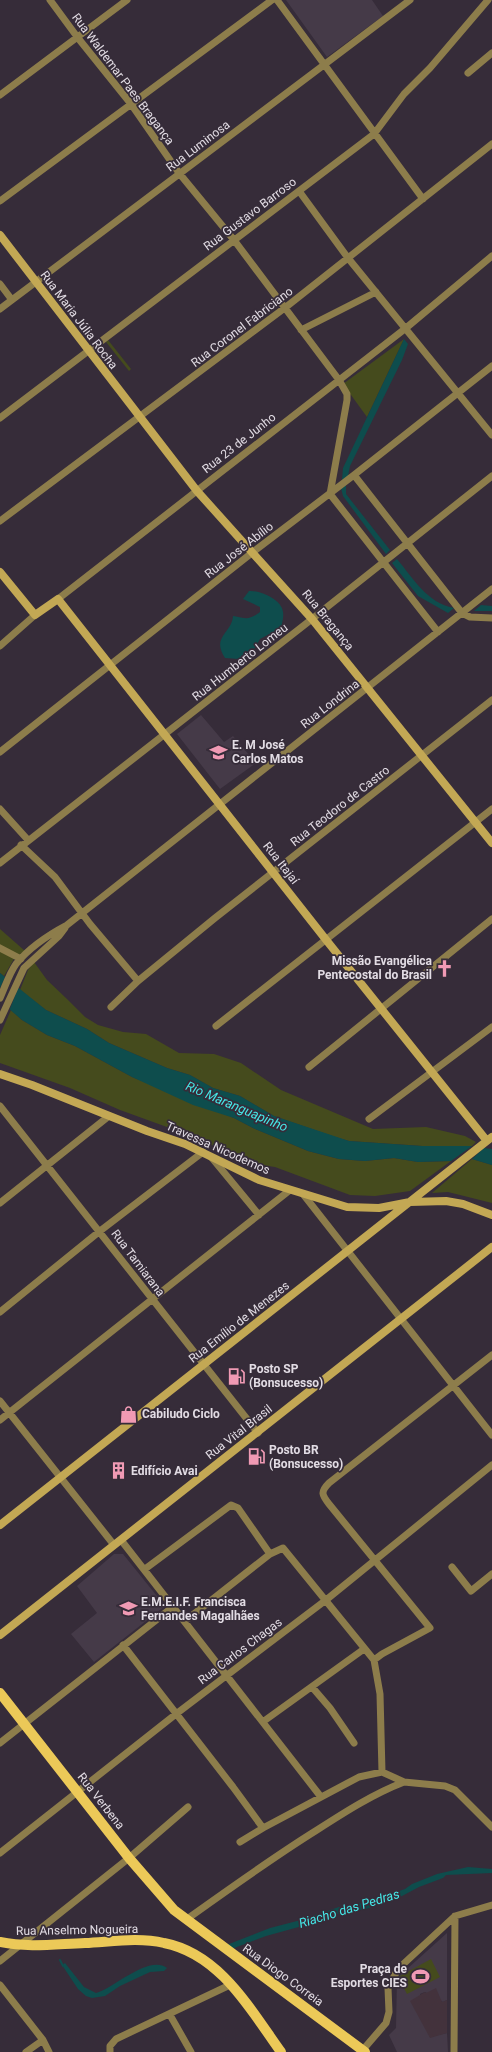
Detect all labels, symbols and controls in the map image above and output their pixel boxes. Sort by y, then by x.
street label: Rua Waldemar Paes Bragança [69,11,177,147]
street label: Rua Luminosa [163,118,233,174]
street label: Rua Gustavo Barroso [201,175,299,253]
street label: Rua Maria Júlia Rocha [38,268,120,372]
street label: Rua Coronel Fabriciano [188,284,296,370]
street label: Rua 23 de Junho [199,410,279,476]
street label: Rua José Abílio [202,519,276,581]
street label: Rua Bragança [299,587,357,653]
street label: Rua Humberto Lomeu [190,620,290,704]
street label: Rua Londrina [298,677,362,731]
place label: E. M José Carlos Matos [232,738,304,766]
school or university icon: E. M José Carlos Matos [209,742,229,762]
street label: Rua Teodoro de Castro [288,763,392,849]
street label: Rua Itajaí [260,839,302,888]
place label: Missão Evangélica Pentecostal do Brasil [317,954,433,982]
church icon: Missão Evangélica Pentecostal do Brasil [435,958,455,978]
water label: Rio Maranguapinho [184,1078,290,1135]
street label: Travessa Nicodemos [164,1119,272,1177]
street label: Rua Tamiarana [108,1227,168,1299]
street label: Rua Emílio de Menezes [186,1278,292,1366]
place label: Posto SP (Bonsucesso) [249,1362,323,1390]
fuel station icon: Posto SP (Bonsucesso) [226,1366,246,1386]
street label: Rua Vital Brasil [203,1402,275,1462]
shop icon: Cabiludo Ciclo [119,1404,139,1424]
place label: Cabiludo Ciclo [142,1407,220,1421]
place label: Posto BR (Bonsucesso) [269,1443,343,1471]
fuel station icon: Posto BR (Bonsucesso) [246,1447,266,1467]
building icon: Edifício Avai [108,1461,128,1481]
place label: Edifício Avai [131,1464,198,1478]
place label: E.M.E.I.F. Francisca Fernandes Magalhães [141,1595,260,1623]
school or university icon: E.M.E.I.F. Francisca Fernandes Magalhães [118,1599,138,1619]
street label: Rua Carlos Chagas [195,1615,285,1687]
street label: Rua Verbena [75,1770,127,1832]
water label: Riacho das Pedras [297,1886,402,1931]
street label: Rua Anselmo Nogueira [16,1922,138,1938]
street label: Rua Diogo Correia [240,1941,326,2009]
place label: Praça de Esportes CIES [331,1962,408,1990]
sports icon: Praça de Esportes CIES [410,1966,430,1986]

